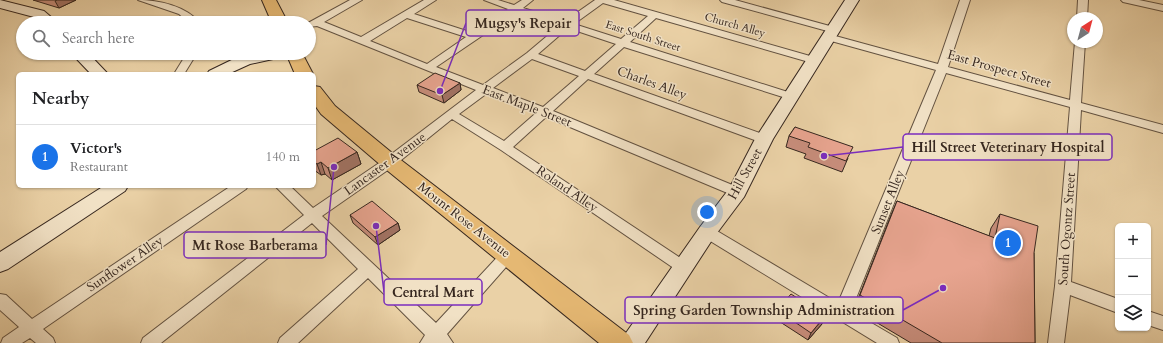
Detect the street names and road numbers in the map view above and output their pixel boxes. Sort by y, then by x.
street label: Church Alley [703,9,767,41]
street label: East South Street [604,17,683,55]
street label: East Prospect Street [945,46,1053,92]
street label: Charles Alley [615,62,690,104]
street label: East Maple Street [480,81,574,131]
street label: Lancaster Avenue [340,128,430,200]
street label: Hill Street [724,145,766,203]
street label: Roland Alley [532,162,602,216]
street label: Sunset Alley [867,167,909,237]
street label: South Ogontz Street [1054,172,1080,286]
street label: Mount Rose Avenue [414,178,514,262]
street label: Sunflower Alley [83,232,167,296]

